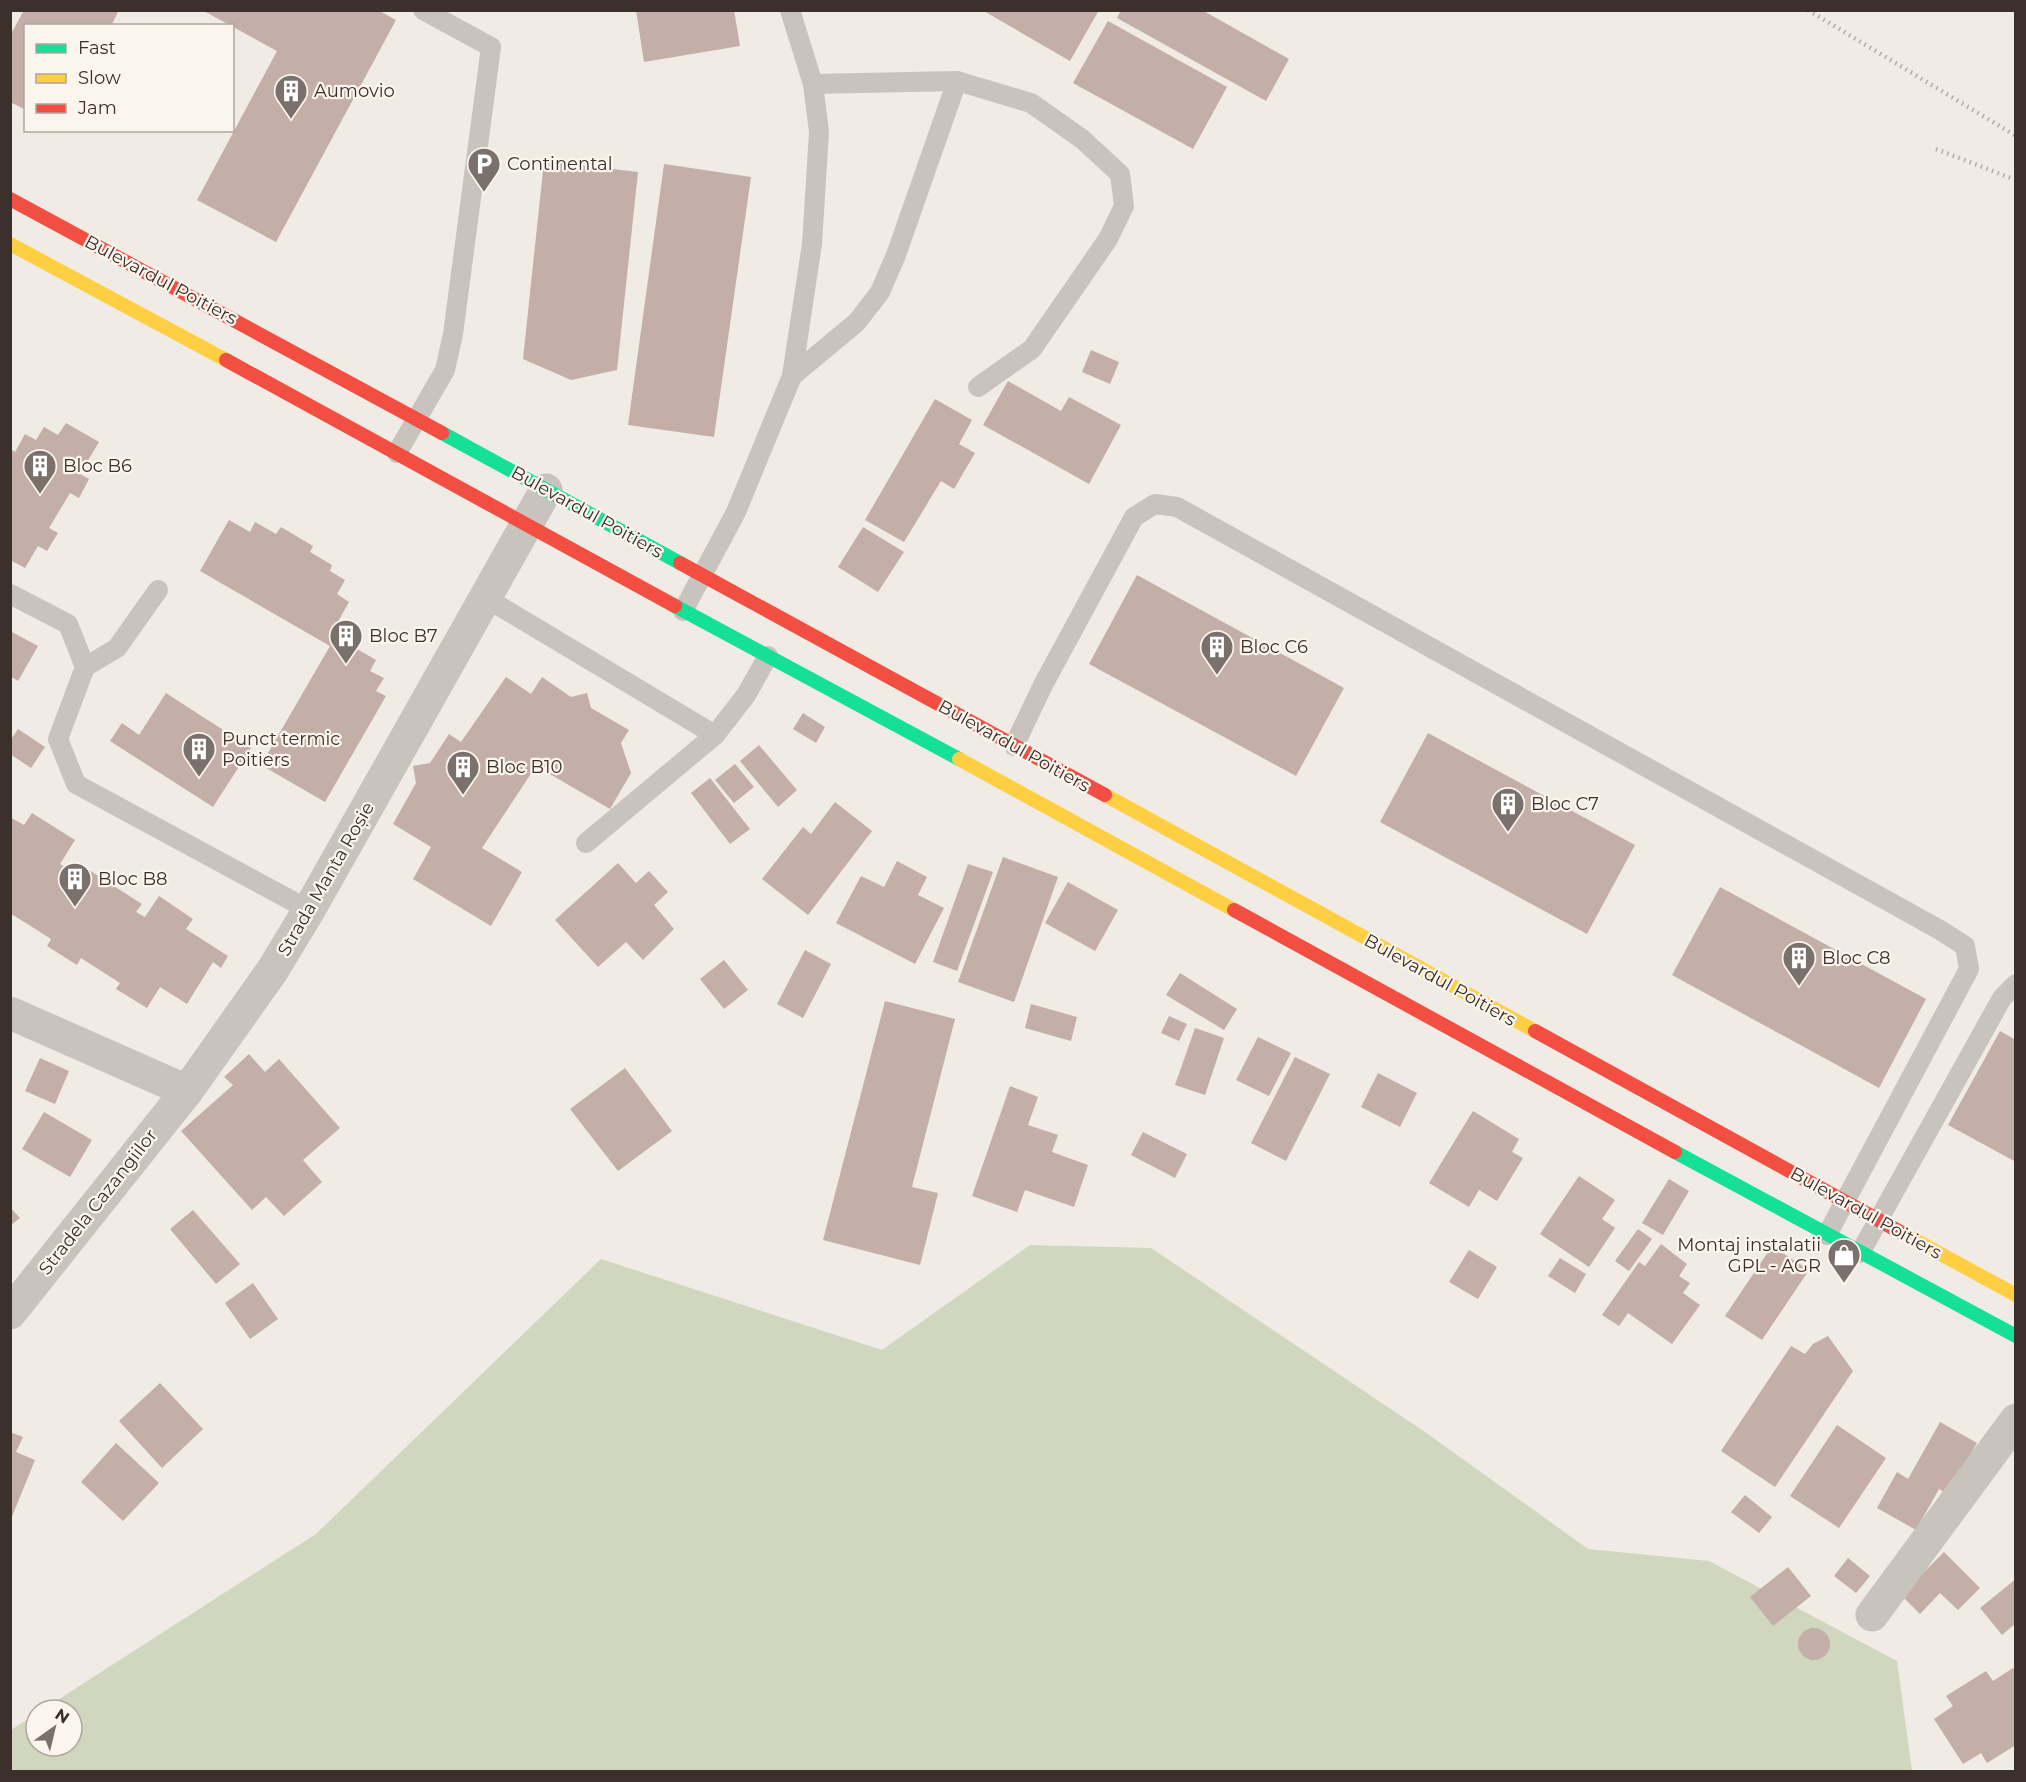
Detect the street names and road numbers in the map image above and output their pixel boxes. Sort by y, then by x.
street label: Bulevardul Poitiers [81,230,241,330]
street label: Bulevardul Poitiers [507,461,667,563]
street label: Bulevardul Poitiers [934,695,1094,797]
street label: Strada Manta Roșie [273,798,380,960]
street label: Bulevardul Poitiers [1360,929,1520,1031]
street label: Stradela Cazangiilor [34,1125,162,1279]
street label: Bulevardul Poitiers [1786,1162,1946,1264]

